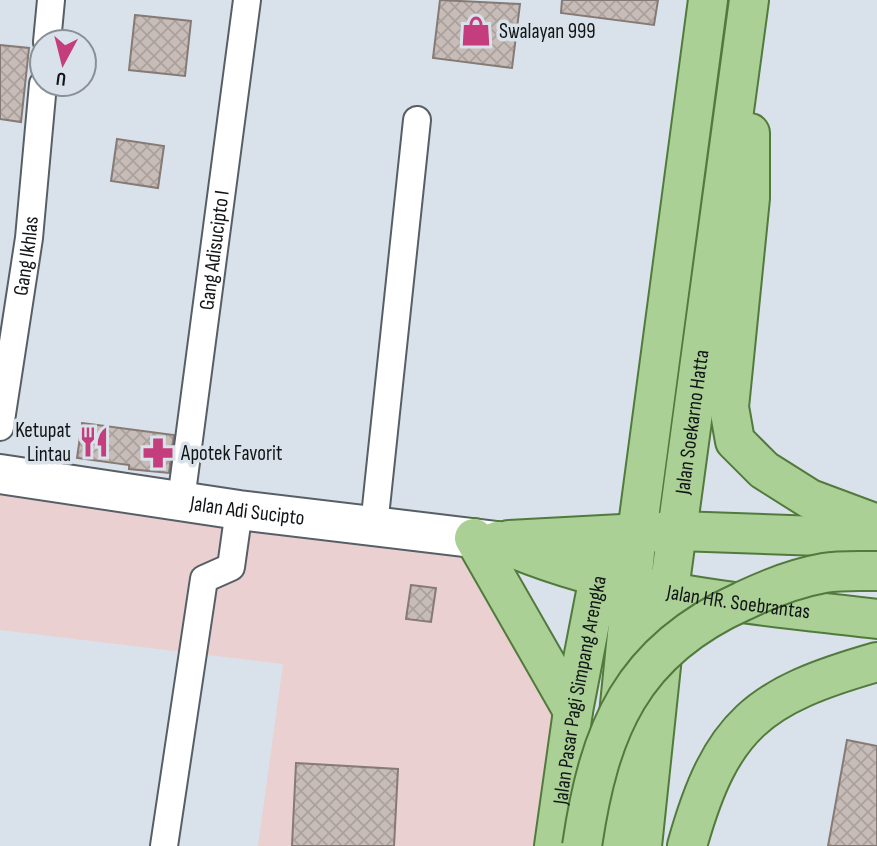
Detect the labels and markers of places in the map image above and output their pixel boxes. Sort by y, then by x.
shop icon: Swalayan 999 [459,14,493,48]
place label: Swalayan 999 [499,19,596,44]
place label: Ketupat Lintau [15,418,71,467]
restaurant icon: Ketupat Lintau [77,425,111,459]
pharmacy icon: Apotek Favorit [141,436,175,470]
place label: Apotek Favorit [180,441,282,466]

